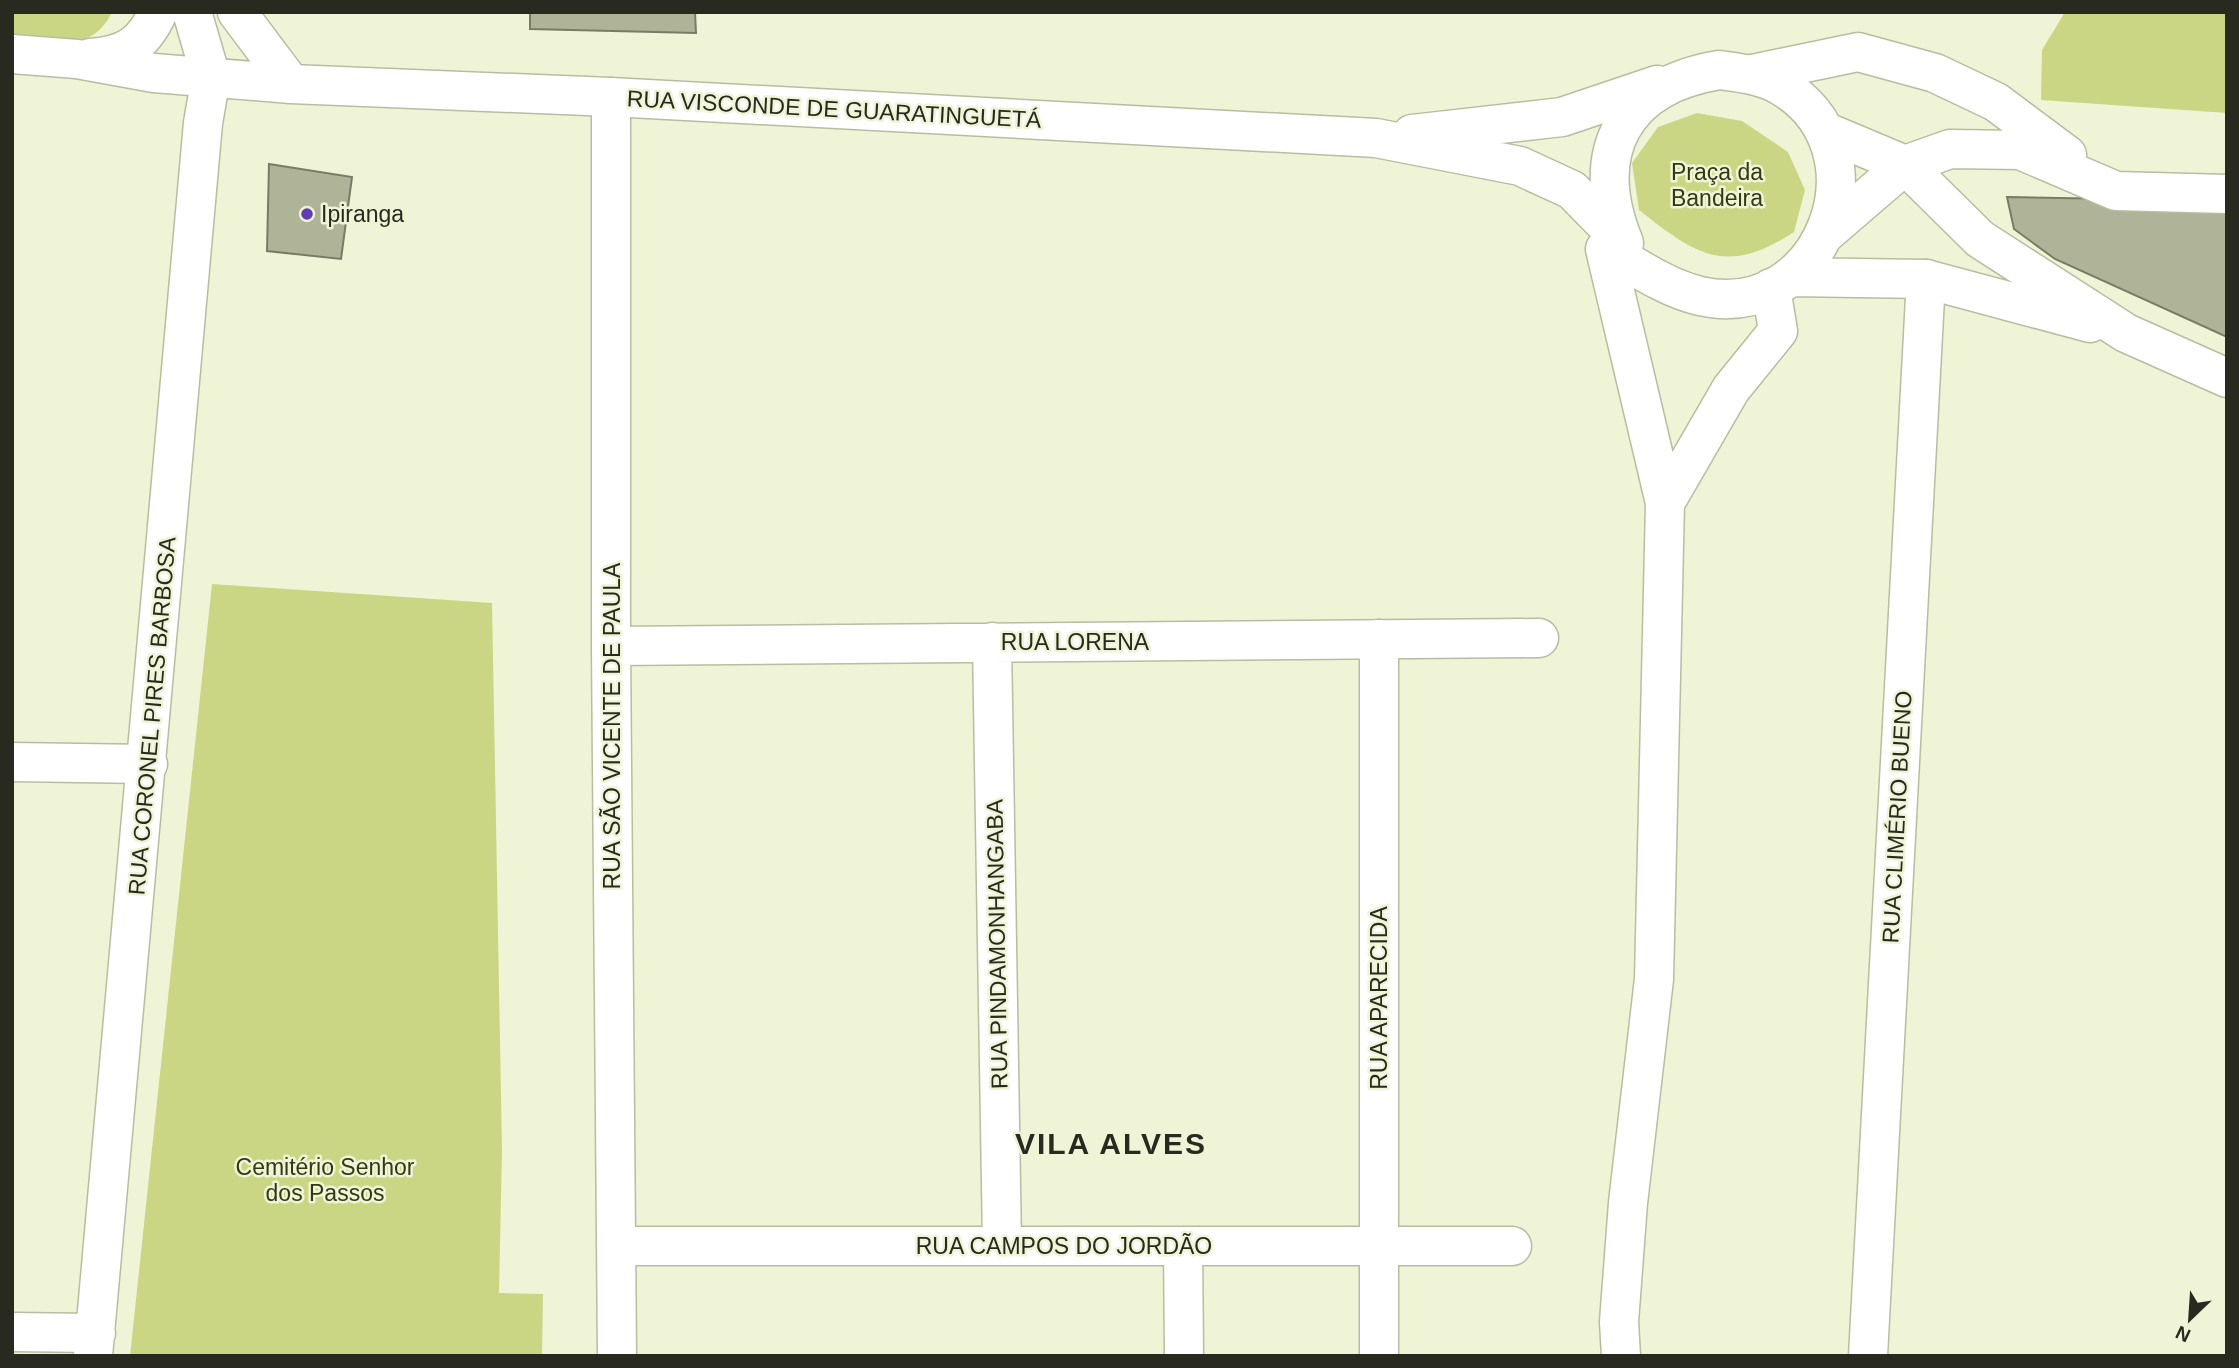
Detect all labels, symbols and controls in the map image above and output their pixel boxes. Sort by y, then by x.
street label: RUA VISCONDE DE GUARATINGUETÁ [626,85,1043,133]
park label: Praça da Bandeira [1671,159,1763,211]
place label: Ipiranga [321,201,404,227]
marker: Ipiranga [299,206,315,222]
street label: RUA CORONEL PIRES BARBOSA [123,535,181,896]
street label: RUA SÃO VICENTE DE PAULA [599,562,625,889]
street label: RUA LORENA [1001,629,1150,655]
street label: RUA CLIMÉRIO BUENO [1877,690,1917,944]
street label: RUA PINDAMONHANGABA [981,798,1013,1089]
street label: RUA APARECIDA [1366,906,1392,1090]
district label: VILA ALVES [1015,1127,1207,1160]
park label: Cemitério Senhor dos Passos [236,1154,415,1206]
street label: RUA CAMPOS DO JORDÃO [916,1233,1212,1259]
north arrow [2155,1284,2225,1354]
text: N [2172,1322,2194,1346]

